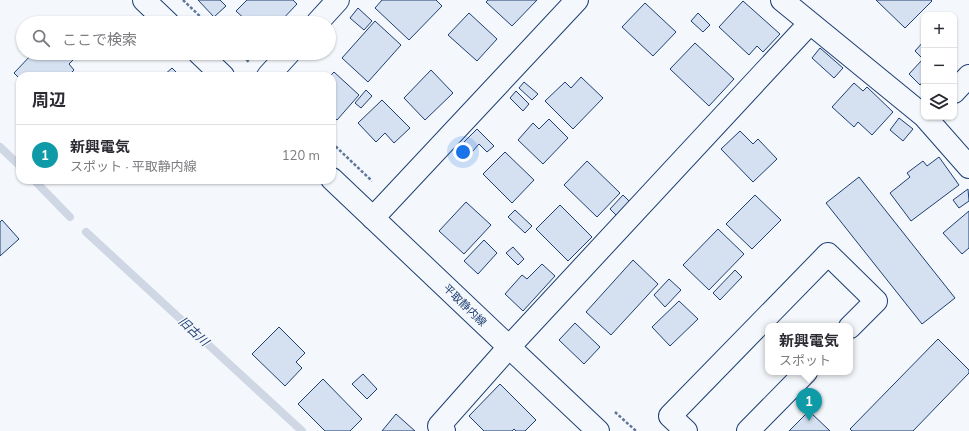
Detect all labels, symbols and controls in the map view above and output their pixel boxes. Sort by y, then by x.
map controls [921,12,957,120]
button: + [921,12,957,48]
search box [16,16,336,60]
icon: search [30,27,52,49]
text: ここで検索 [62,30,137,49]
button: − [921,48,957,84]
button: layers [921,84,957,120]
text: 周辺 [32,89,66,110]
text: 新興電気 [70,137,130,156]
your location [453,142,473,162]
text: 1 [41,147,49,163]
text: 120 m [282,147,320,163]
text: スポット · 平取静内線 [70,158,197,174]
street label: 平取静内線 [440,281,490,329]
water label: 旧古川 [176,313,214,350]
popup [765,323,853,375]
text: 新興電気 [779,331,839,350]
text: スポット [779,352,831,368]
pin: 1 [796,388,822,421]

